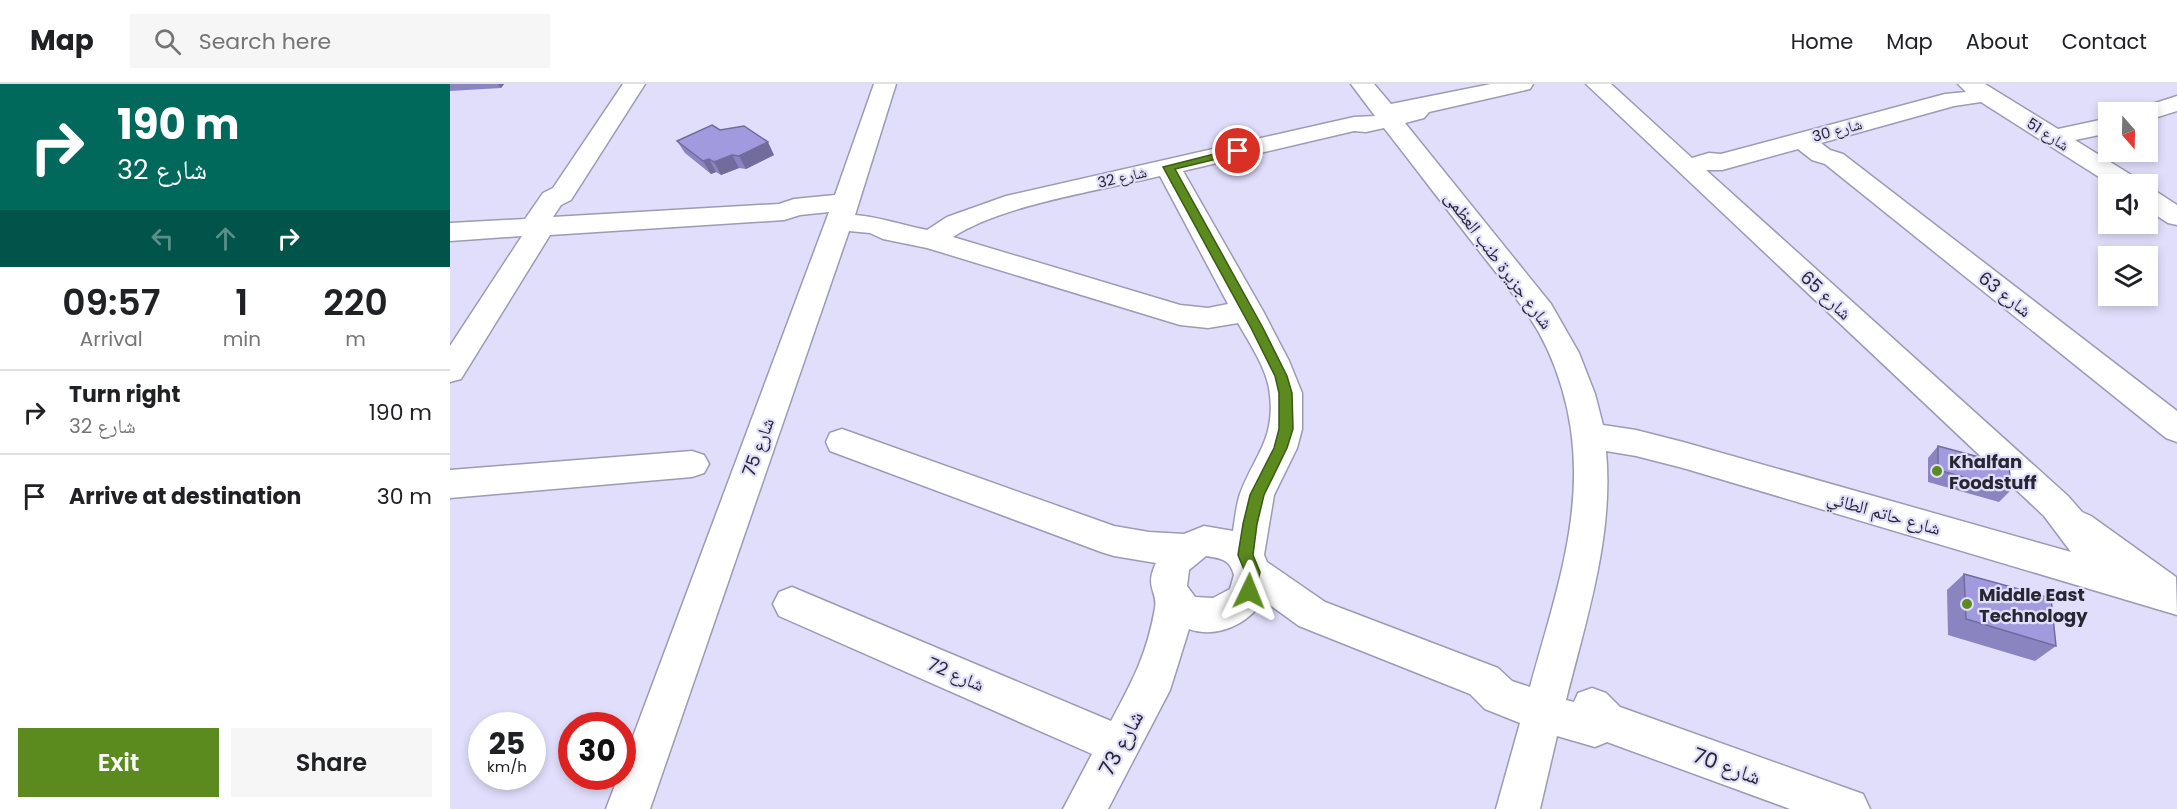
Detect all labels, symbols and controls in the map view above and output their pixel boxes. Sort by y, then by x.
search box [130,14,550,68]
text: Map [30,21,94,60]
icon: search [151,25,184,58]
text: Search here [199,26,331,57]
text: Home [1791,27,1853,56]
text: Map [1886,27,1933,56]
text: About [1966,27,2029,56]
text: Contact [2062,27,2147,56]
text: 190 m [117,95,239,154]
north arrow [2098,102,2158,162]
map controls [2098,102,2158,306]
icon: right [18,108,96,186]
street label: شارع 51 [2023,112,2073,156]
street label: شارع 30 [1810,113,1864,147]
pin [1212,125,1263,176]
icon: arrive [1221,134,1254,167]
text: شارع 32 [117,151,207,188]
street label: شارع 32 [1095,161,1149,193]
button: sound [2098,174,2158,234]
street label: شارع جزيرة طنب العظمى [1439,186,1559,334]
icon: left [146,222,179,255]
icon: ahead [209,222,242,255]
icon: right [272,222,305,255]
button: layers [2098,246,2158,306]
street label: شارع 65 [1795,265,1857,325]
street label: شارع 63 [1973,265,2037,323]
text: 09:57 [62,277,160,328]
text: 1 [235,277,248,328]
text: 220 [323,277,388,328]
text: Arrival [80,325,143,353]
text: min [223,325,261,353]
text: m [345,325,366,353]
text: Turn right [69,379,180,410]
icon: right [18,396,51,429]
text: 190 m [369,397,432,428]
text: شارع 32 [69,412,136,440]
street label: شارع 75 [736,414,780,480]
place label: Khalfan Foodstuff [1949,449,2037,495]
marker: Khalfan Foodstuff [1930,464,1944,478]
icon: arrive [18,480,51,513]
text: Arrive at destination [69,481,301,512]
text: 30 m [377,481,432,512]
street label: شارع حاتم الطائي [1824,485,1944,544]
position arrow [1217,559,1281,623]
place label: Middle East Technology [1979,582,2088,628]
marker: Middle East Technology [1960,597,1974,611]
street label: شارع 72 [924,651,988,697]
street label: شارع 73 [1092,706,1150,780]
speed limit sign: 30 [558,712,636,790]
text: 25 [489,722,525,765]
button: Exit [18,728,219,797]
button: Share [231,728,432,797]
street label: شارع 70 [1689,740,1765,792]
text: km/h [487,756,527,777]

